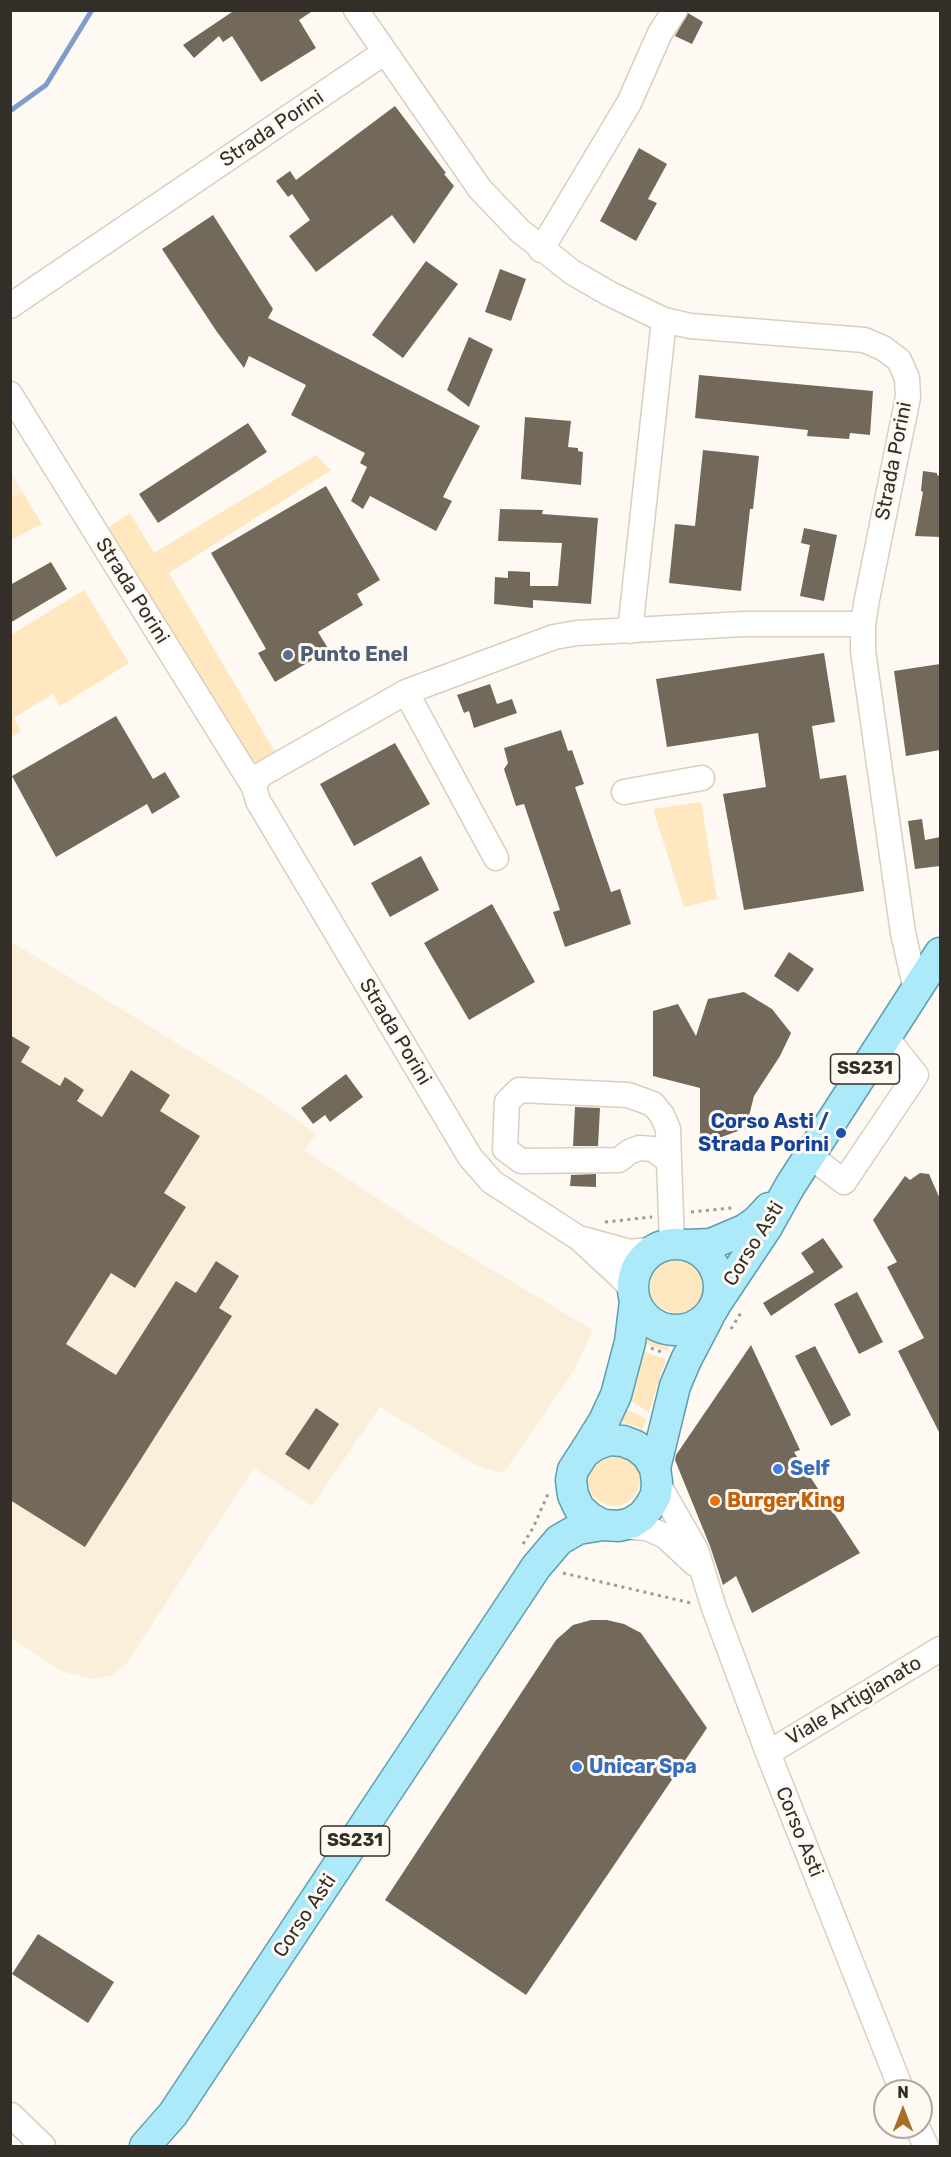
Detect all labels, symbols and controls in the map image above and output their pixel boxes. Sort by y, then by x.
street label: Strada Porini [215,85,329,173]
street label: Strada Porini [871,400,917,522]
street label: Strada Porini [90,534,174,648]
place label: Punto Enel [300,643,408,667]
marker: Punto Enel [281,648,295,662]
street label: Strada Porini [354,974,436,1090]
road number: SS231 [830,1054,900,1084]
place label: Corso Asti / Strada Porini [698,1110,829,1157]
marker: Corso Asti / Strada Porini [834,1126,848,1140]
street label: Corso Asti [719,1197,789,1291]
place label: Self [790,1457,830,1481]
marker: Self [771,1462,785,1476]
place label: Burger King [727,1489,845,1513]
marker: Burger King [708,1494,722,1508]
street label: Viale Artigianato [782,1651,926,1751]
place label: Unicar Spa [589,1755,697,1779]
marker: Unicar Spa [570,1760,584,1774]
street label: Corso Asti [770,1783,828,1881]
road number: SS231 [320,1826,389,1856]
street label: Corso Asti [268,1870,342,1962]
north arrow [873,2079,933,2139]
text: N [897,2083,909,2102]

